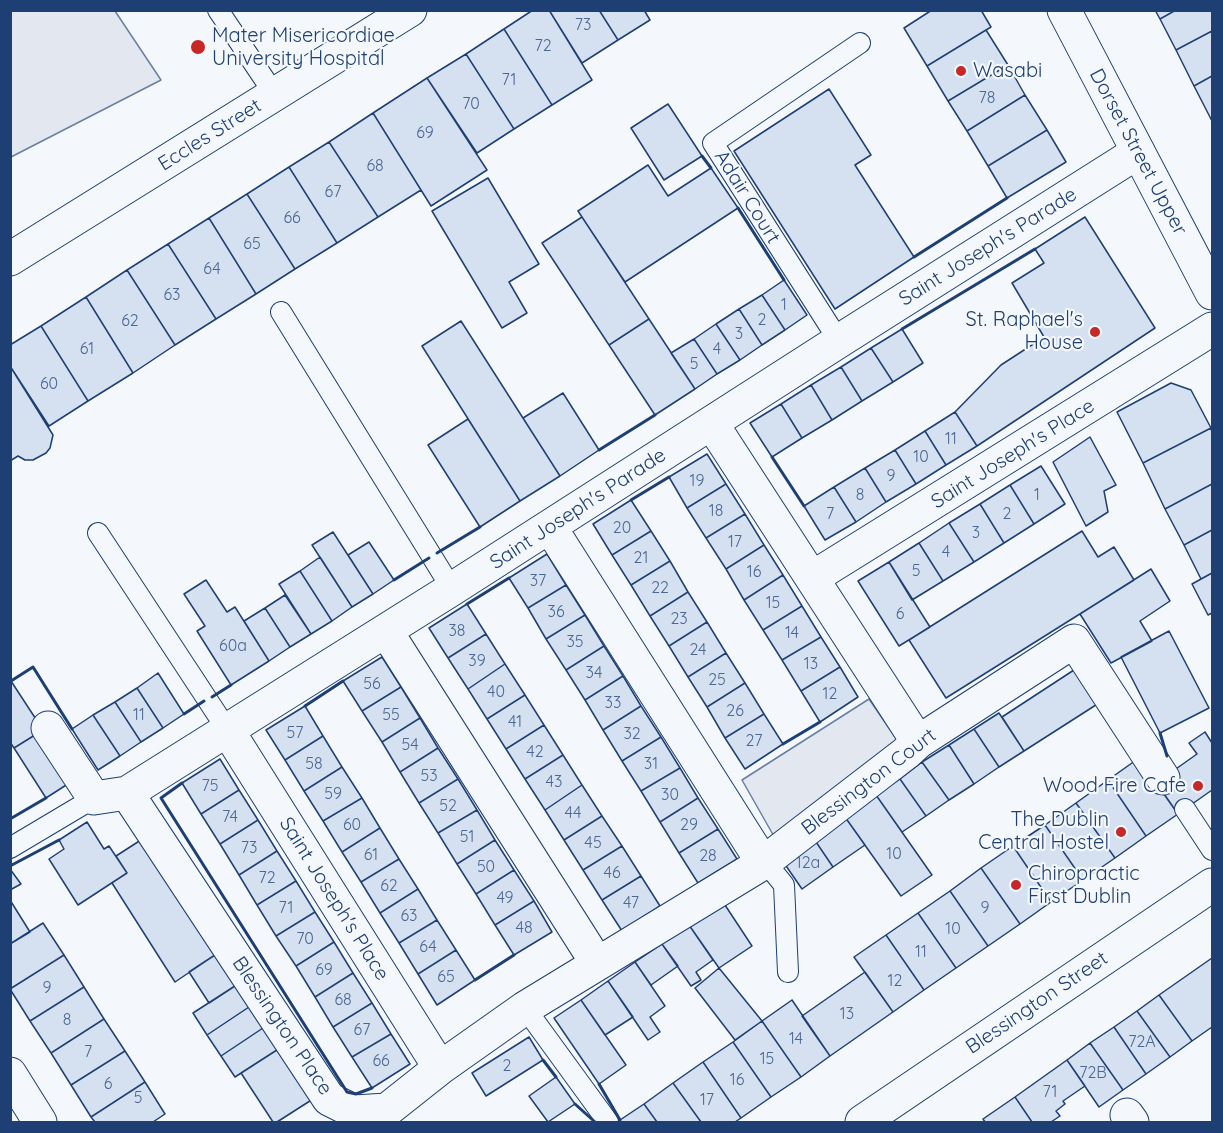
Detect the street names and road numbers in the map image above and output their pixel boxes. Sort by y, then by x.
street label: Dorset Street Upper [1084,65,1192,239]
street label: Eccles Street [154,94,266,176]
street label: Adair Court [709,146,785,248]
street label: Saint Joseph's Parade [895,183,1081,311]
street label: Saint Joseph's Place [927,394,1099,514]
street label: Saint Joseph's Parade [486,443,670,575]
street label: Blessington Court [797,724,941,840]
street label: Saint Joseph's Place [274,813,394,985]
street label: Blessington Street [961,947,1113,1059]
street label: Blessington Place [227,952,337,1100]

